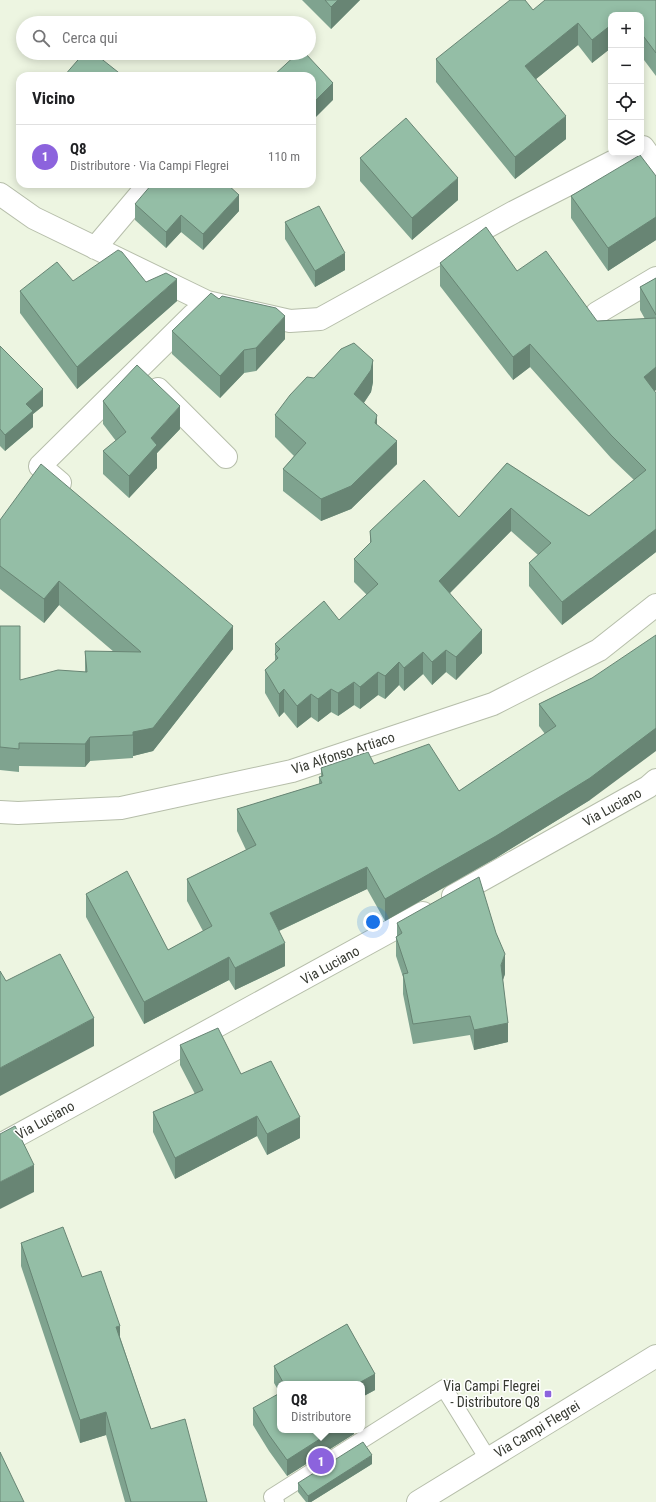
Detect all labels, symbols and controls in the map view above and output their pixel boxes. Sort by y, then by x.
map controls [608,12,644,156]
button: + [608,12,644,48]
search box [16,16,316,60]
icon: search [30,27,52,49]
text: Cerca qui [62,29,118,47]
button: − [608,48,644,84]
button: locate [608,84,644,120]
text: Vicino [32,88,75,108]
button: layers [608,120,644,156]
text: Q8 [70,140,87,158]
text: 1 [42,149,48,164]
text: 110 m [268,149,300,164]
text: Distributore · Via Campi Flegrei [70,158,229,173]
street label: Via Alfonso Artiaco [289,729,397,777]
street label: Via Luciano [580,784,644,830]
your location [363,912,383,932]
street label: Via Luciano [298,942,362,988]
street label: Via Luciano [13,1097,77,1143]
place label: Via Campi Flegrei - Distributore Q8 [443,1378,540,1410]
popup [277,1381,365,1433]
marker: Via Campi Flegrei - Distributore Q8 [543,1389,553,1399]
text: Q8 [291,1391,308,1409]
street label: Via Campi Flegrei [491,1397,583,1461]
text: Distributore [291,1409,351,1424]
pin: 1 [308,1446,334,1476]

